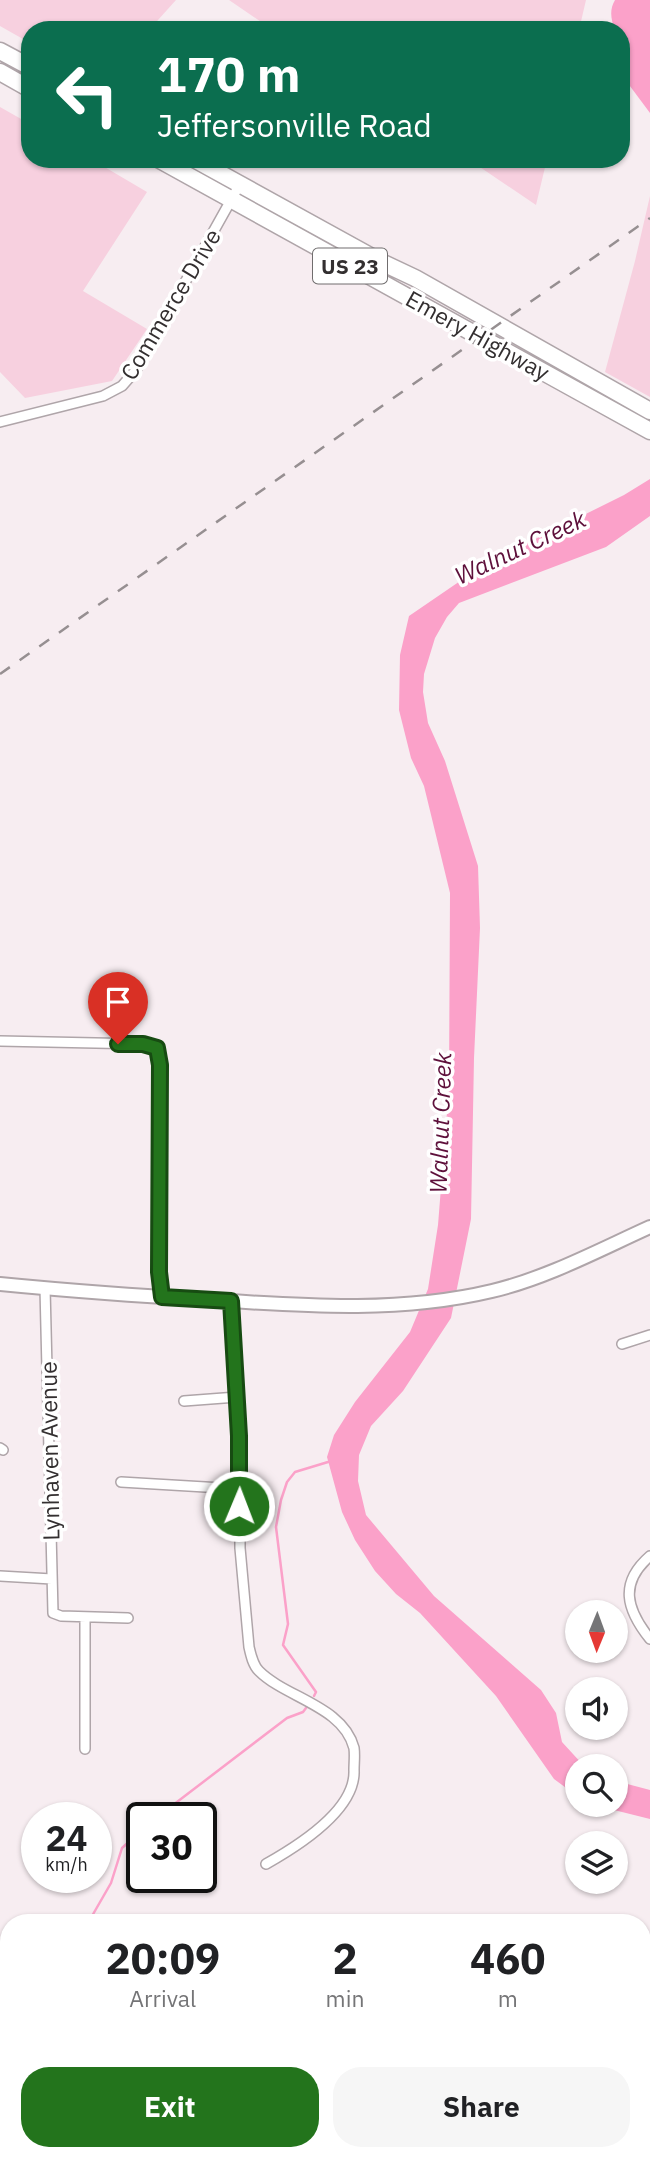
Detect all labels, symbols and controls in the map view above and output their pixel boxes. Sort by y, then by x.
text: 170 m [157,42,301,105]
icon: left [42,49,133,140]
text: Jeffersonville Road [157,104,432,146]
street label: Commerce Drive [113,223,227,385]
road number: US 23 [313,248,387,284]
street label: Emery Highway [401,283,556,387]
water label: Walnut Creek [449,502,591,591]
pin [88,972,148,1044]
icon: arrive [99,983,137,1021]
water label: Walnut Creek [422,1051,458,1194]
street label: Lynhaven Avenue [32,1361,66,1541]
position arrow [202,1469,276,1543]
north arrow [565,1600,628,1662]
map controls [565,1600,628,1894]
button: sound [565,1677,628,1740]
button: search [565,1754,628,1817]
speed limit sign: 30 [126,1802,217,1893]
text: 24 [45,1815,88,1861]
button: layers [565,1831,628,1894]
text: km/h [45,1853,88,1876]
text: 20:09 [105,1931,220,1986]
text: 2 [332,1931,358,1986]
text: 460 [470,1931,546,1986]
text: Arrival [129,1983,196,2013]
text: min [326,1983,364,2013]
text: m [498,1983,518,2013]
button: Exit [21,2067,319,2147]
button: Share [333,2067,630,2147]

